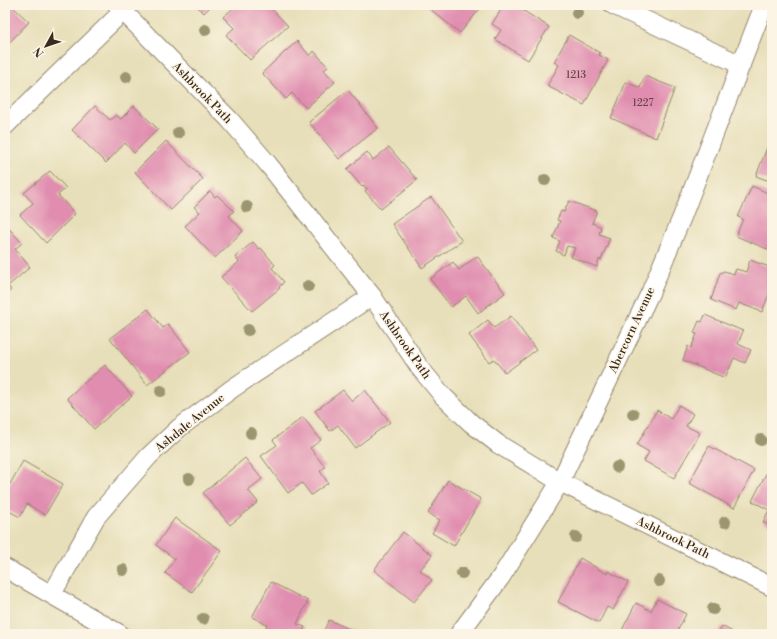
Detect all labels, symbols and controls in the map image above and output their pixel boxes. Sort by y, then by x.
north arrow [26,26,66,66]
text: N [31,44,47,60]
street label: Ashbrook Path [168,58,235,127]
house number: 1213 [566,69,587,81]
house number: 1227 [633,97,653,109]
street label: Abercorn Avenue [605,285,659,376]
street label: Ashbrook Path [375,307,434,382]
street label: Ashdale Avenue [151,390,228,456]
street label: Ashbrook Path [633,513,712,562]

